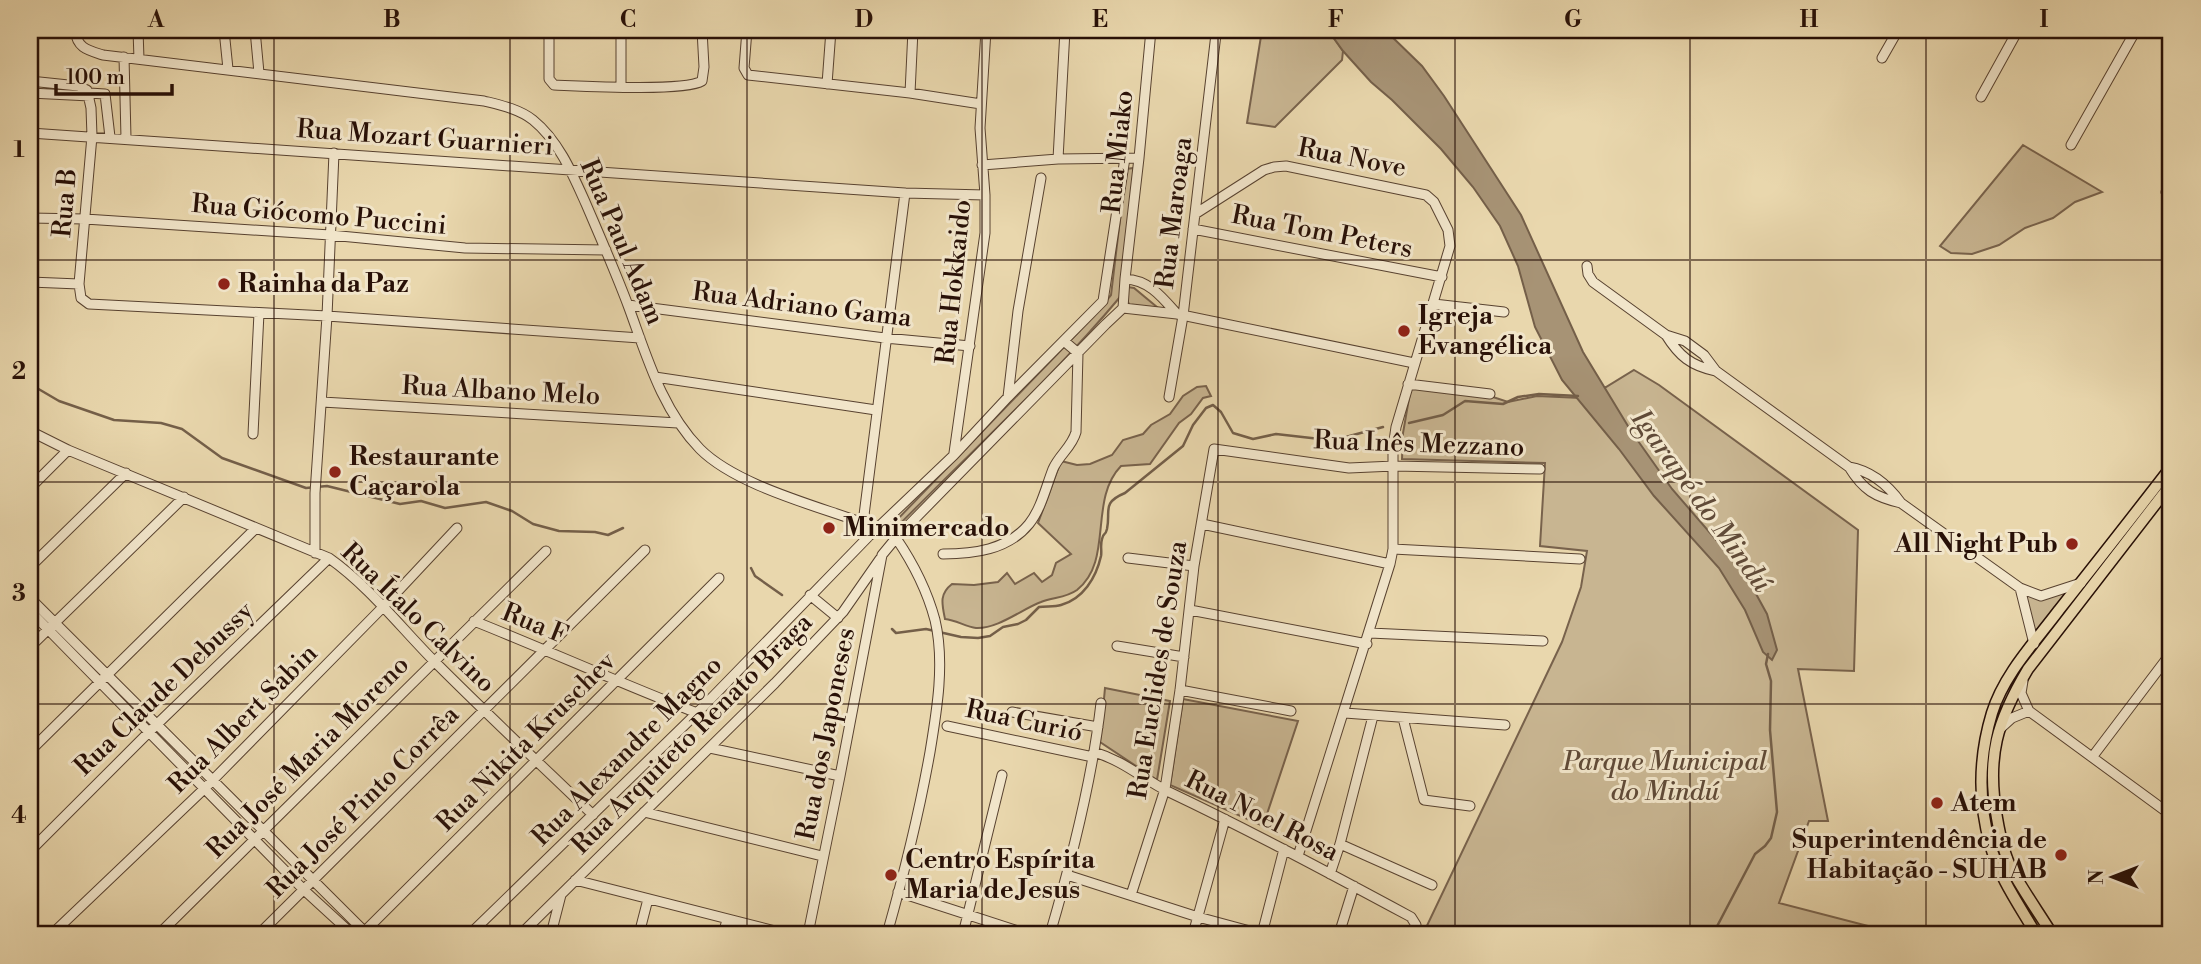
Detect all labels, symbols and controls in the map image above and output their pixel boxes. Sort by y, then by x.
text: A [147,6,165,34]
text: B [383,6,401,34]
text: C [620,6,636,34]
text: D [855,6,873,34]
text: E [1092,6,1108,34]
text: F [1328,6,1344,34]
text: G [1564,6,1582,34]
text: H [1800,6,1819,34]
text: I [2040,6,2049,34]
scale bar [56,52,172,96]
text: 100 m [66,65,125,91]
street label: Rua Miako [1096,89,1140,215]
street label: Rua Mozart Guarnieri [296,113,554,163]
street label: Rua Nove [1295,132,1409,184]
street label: Rua Maroaga [1149,134,1199,291]
text: 1 [13,136,25,164]
street label: Rua Paul Adam [573,154,671,330]
street label: Rua B [46,167,84,239]
street label: Rua Giócomo Puccini [190,188,448,242]
street label: Rua Hokkaido [929,198,979,366]
street label: Rua Tom Peters [1229,199,1415,265]
place label: Rainha da Paz [238,268,409,300]
marker: Rainha da Paz [216,276,232,292]
street label: Rua Adriano Gama [691,276,914,334]
place label: Igreja Evangélica [1418,300,1553,362]
marker: Igreja Evangélica [1396,323,1412,339]
text: 2 [12,358,26,386]
street label: Rua Albano Melo [401,370,601,412]
water label: Igarapé do Mindú [1622,402,1780,600]
street label: Rua Inês Mezzano [1313,424,1525,464]
place label: Restaurante Caçarola [349,441,499,503]
marker: Restaurante Caçarola [327,464,343,480]
place label: Minimercado [843,512,1010,544]
marker: Minimercado [821,520,837,536]
place label: All Night Pub [1893,528,2058,560]
street label: Rua Ítalo Calvino [334,535,503,700]
marker: All Night Pub [2064,536,2080,552]
street label: Rua Euclides de Souza [1122,538,1194,801]
text: 3 [12,580,26,608]
street label: Rua Claude Debussy [68,595,261,783]
street label: Rua F [497,596,573,652]
street label: Rua Arquiteto Renato Braga [565,606,820,861]
street label: Rua dos Japoneses [790,625,862,843]
street label: Rua Albert Sabin [162,638,324,800]
street label: Rua Nikita Kruschev [430,645,623,838]
street label: Rua José Maria Moreno [200,649,416,865]
street label: Rua Alexandre Magno [525,649,729,853]
street label: Rua Curió [963,693,1085,749]
street label: Rua José Pinto Corrêa [260,698,467,905]
park label: Parque Municipal do Mindú [1562,746,1768,808]
street label: Rua Noel Rosa [1180,764,1345,869]
place label: Atem [1950,787,2017,819]
marker: Atem [1929,795,1945,811]
text: 4 [11,802,27,830]
place label: Superintendência de Habitação - SUHAB [1792,824,2047,886]
north arrow [2078,842,2148,912]
place label: Centro Espírita Maria de Jesus [905,844,1096,906]
marker: Superintendência de Habitação - SUHAB [2053,847,2069,863]
marker: Centro Espírita Maria de Jesus [883,867,899,883]
text: N [2085,869,2109,885]

